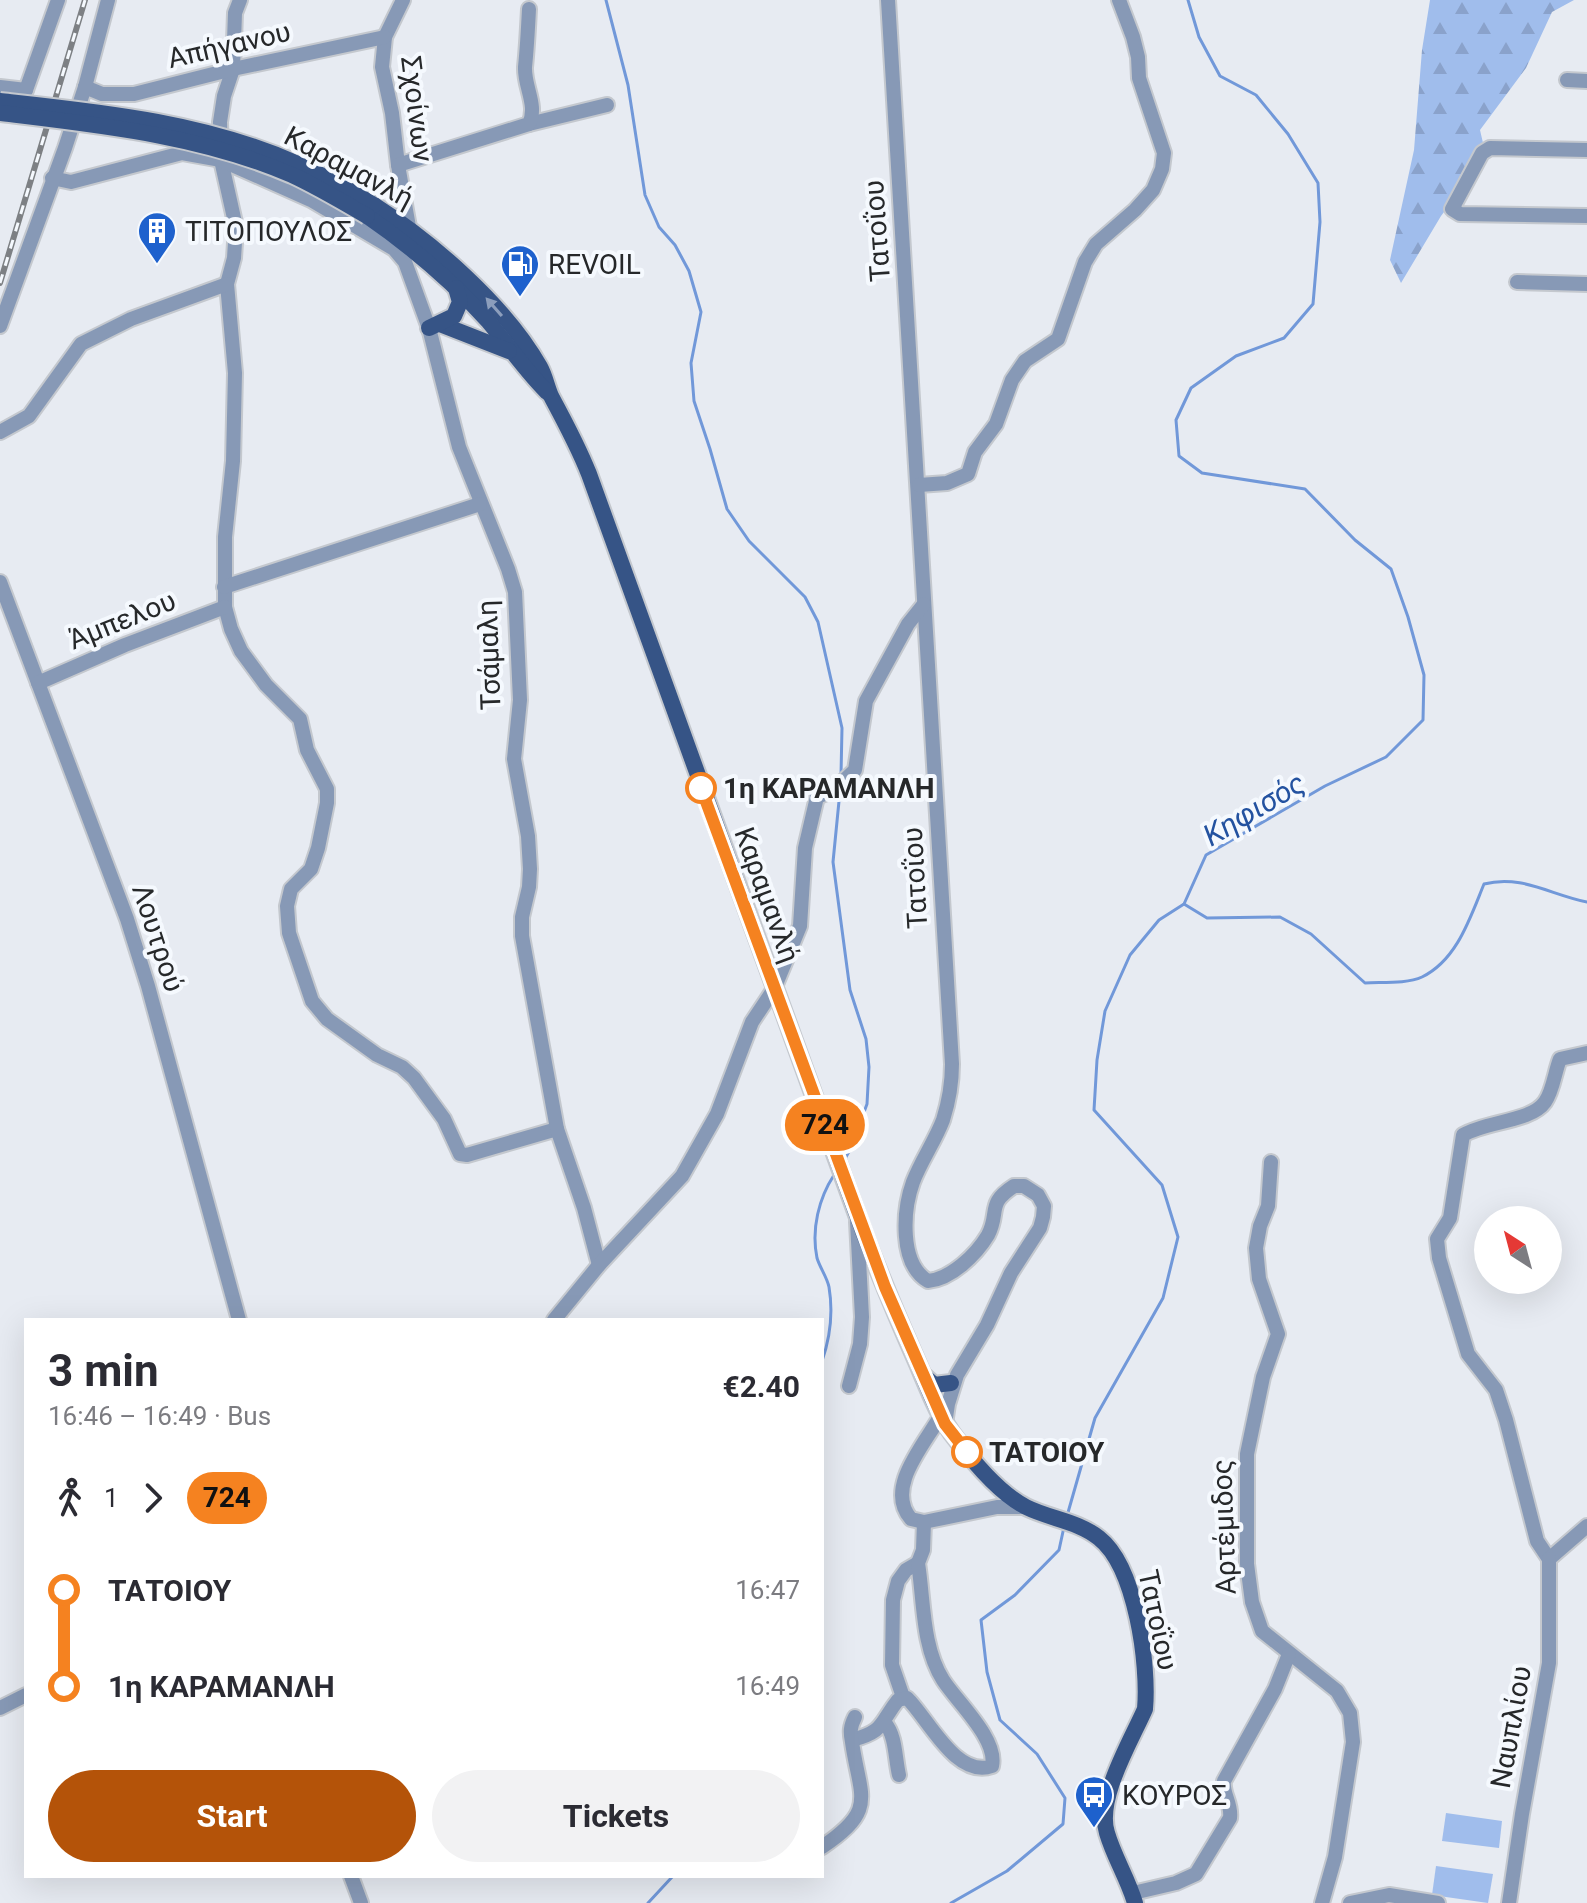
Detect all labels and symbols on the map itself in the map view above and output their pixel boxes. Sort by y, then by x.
street label: Απήγανου [164,15,294,75]
street label: Σχοίνων [394,54,440,164]
street label: Καραμανλή [279,119,419,215]
street label: Τατοΐου [857,179,897,283]
building icon: ΤΙΤΟΠΟΥΛΟΣ [136,210,178,265]
place label: ΤΙΤΟΠΟΥΛΟΣ [185,215,352,248]
fuel station icon: REVOIL [499,243,541,298]
place label: REVOIL [548,248,641,281]
one-way arrow [486,298,504,317]
street label: Άμπελου [64,584,180,656]
street label: Τσάμαλη [471,599,507,711]
water label: Κηφισός [1197,765,1311,853]
place label: 1η ΚΑΡΑΜΑΝΛΗ [723,772,935,805]
marker: 1η ΚΑΡΑΜΑΝΛΗ [686,773,716,803]
street label: Καραμανλή [727,823,807,967]
street label: Τατοΐου [896,826,934,930]
street label: Λουτρού [125,880,191,996]
line badge: 724 [779,1099,871,1151]
north arrow [1474,1206,1562,1294]
place label: ΤΑΤΟΙΟΥ [989,1436,1105,1469]
marker: ΤΑΤΟΙΟΥ [952,1437,982,1467]
street label: Αρτέμιδος [1205,1459,1243,1595]
street label: Τατοΐου [1131,1567,1185,1673]
street label: Ναυπλίου [1484,1663,1538,1791]
bus stop icon: ΚΟΥΡΟΣ [1073,1774,1115,1829]
place label: ΚΟΥΡΟΣ [1122,1779,1227,1812]

